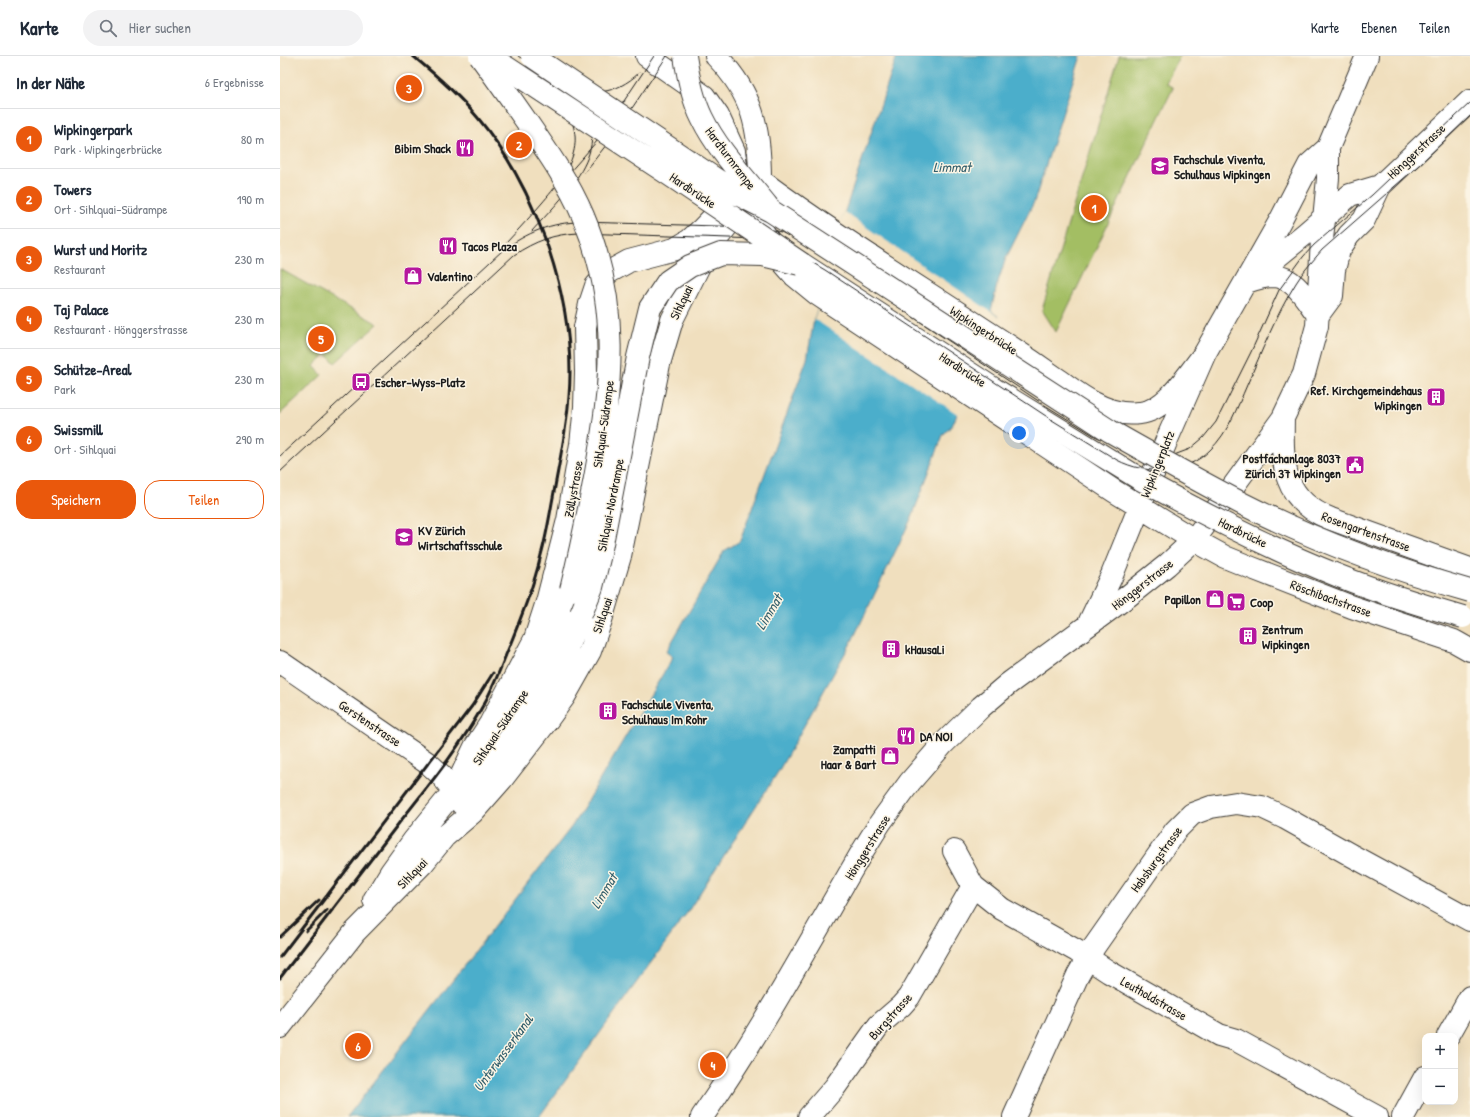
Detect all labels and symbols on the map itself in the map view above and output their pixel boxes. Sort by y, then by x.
pin: 3 [396,73,422,103]
street label: Hönggerstrasse [1383,119,1449,183]
street label: Hardturmrampe [701,123,761,193]
pin: 2 [506,130,532,160]
restaurant icon: Bibim Shack [454,137,476,159]
place label: Bibim Shack [394,139,452,157]
place label: Fachschule Viventa, Schulhaus Wipkingen [1173,150,1271,184]
school or university icon: Fachschule Viventa, Schulhaus Wipkingen [1149,155,1171,177]
water label: Limmat [933,157,973,176]
street label: Hardbrücke [666,168,720,212]
pin: 1 [1081,193,1107,223]
restaurant icon: Tacos Plaza [437,235,459,257]
place label: Tacos Plaza [461,237,518,255]
shop icon: Valentino [402,265,424,287]
place label: Valentino [427,267,473,285]
street label: Sihlquai [665,281,697,323]
street label: Wipkingerbrücke [946,301,1022,359]
pin: 5 [308,324,334,354]
street label: Hardbrücke [936,347,990,391]
bus stop icon: Escher-Wyss-Platz [350,371,372,393]
place label: Escher-Wyss-Platz [375,373,466,392]
street label: Sihlquai-Südrampe [588,379,618,469]
place label: Ref. Kirchgemeindehaus Wipkingen [1310,381,1422,415]
building icon: Ref. Kirchgemeindehaus Wipkingen [1425,386,1447,408]
your location [1009,423,1029,443]
street label: Wipkingerplatz [1135,427,1179,500]
place label: Postfachanlage 8037 Zürich 37 Wipkingen [1243,449,1342,483]
public building icon: Postfachanlage 8037 Zürich 37 Wipkingen [1344,454,1366,476]
street label: Sihlquai-Nordrampe [592,457,628,553]
street label: Zöllystrasse [559,459,587,519]
street label: Rosengartenstrasse [1319,507,1413,555]
street label: Hardbrücke [1215,512,1271,552]
place label: KV Zürich Wirtschaftsschule [418,521,503,554]
school or university icon: KV Zürich Wirtschaftsschule [393,526,415,548]
street label: Hönggerstrasse [1107,554,1177,614]
street label: Röschibachstrasse [1288,575,1374,621]
shop icon: Papillon [1204,588,1226,610]
water label: Limmat [751,589,788,633]
place label: Papillon [1164,590,1201,609]
supermarket icon: Coop [1225,591,1247,613]
place label: Coop [1250,593,1274,612]
street label: Sihlquai [587,595,617,635]
place label: Zentrum Wipkingen [1262,620,1310,654]
building icon: Zentrum Wipkingen [1237,625,1259,647]
building icon: kHausaLi [880,638,902,660]
place label: kHausaLi [905,640,945,658]
street label: Sihlquai-Südrampe [468,685,532,769]
street label: Gerstenstrasse [335,695,405,751]
place label: Fachschule Viventa, Schulhaus Im Rohr [621,695,714,728]
building icon: Fachschule Viventa, Schulhaus Im Rohr [597,700,619,722]
restaurant icon: DA NOI [895,725,917,747]
place label: DA NOI [920,727,953,745]
place label: Zampatti Haar & Bart [821,740,877,773]
shop icon: Zampatti Haar & Bart [879,745,901,767]
street label: Hönggerstrasse [840,811,894,883]
street label: Habsburgstrasse [1126,822,1186,896]
street label: Sihlquai [393,853,431,893]
water label: Limmat [586,868,623,912]
street label: Leutholdstrasse [1118,972,1190,1024]
street label: Burgstrasse [864,989,916,1043]
water label: Unterwasserkanal [468,1010,538,1095]
pin: 6 [345,1031,371,1061]
pin: 4 [700,1050,726,1080]

